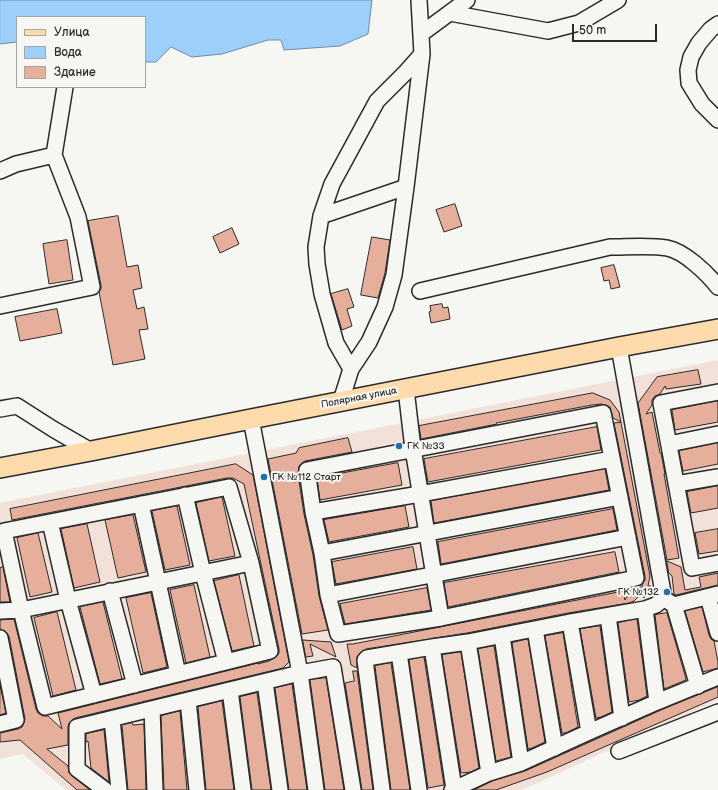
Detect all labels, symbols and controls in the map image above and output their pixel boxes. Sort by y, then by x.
legend [16,16,146,88]
scale bar [574,16,659,42]
text: 50 m [579,23,606,38]
text: Улица [54,25,90,40]
text: Вода [54,45,82,60]
text: Здание [54,65,96,80]
street label: Полярная улица [320,385,398,411]
place label: ГК №33 [407,440,445,452]
marker: ГК №33 [394,441,404,451]
place label: ГК №112 Старт [272,471,341,483]
marker: ГК №112 Старт [259,472,269,482]
place label: ГК №132 [618,586,659,598]
marker: ГК №132 [662,587,672,597]

